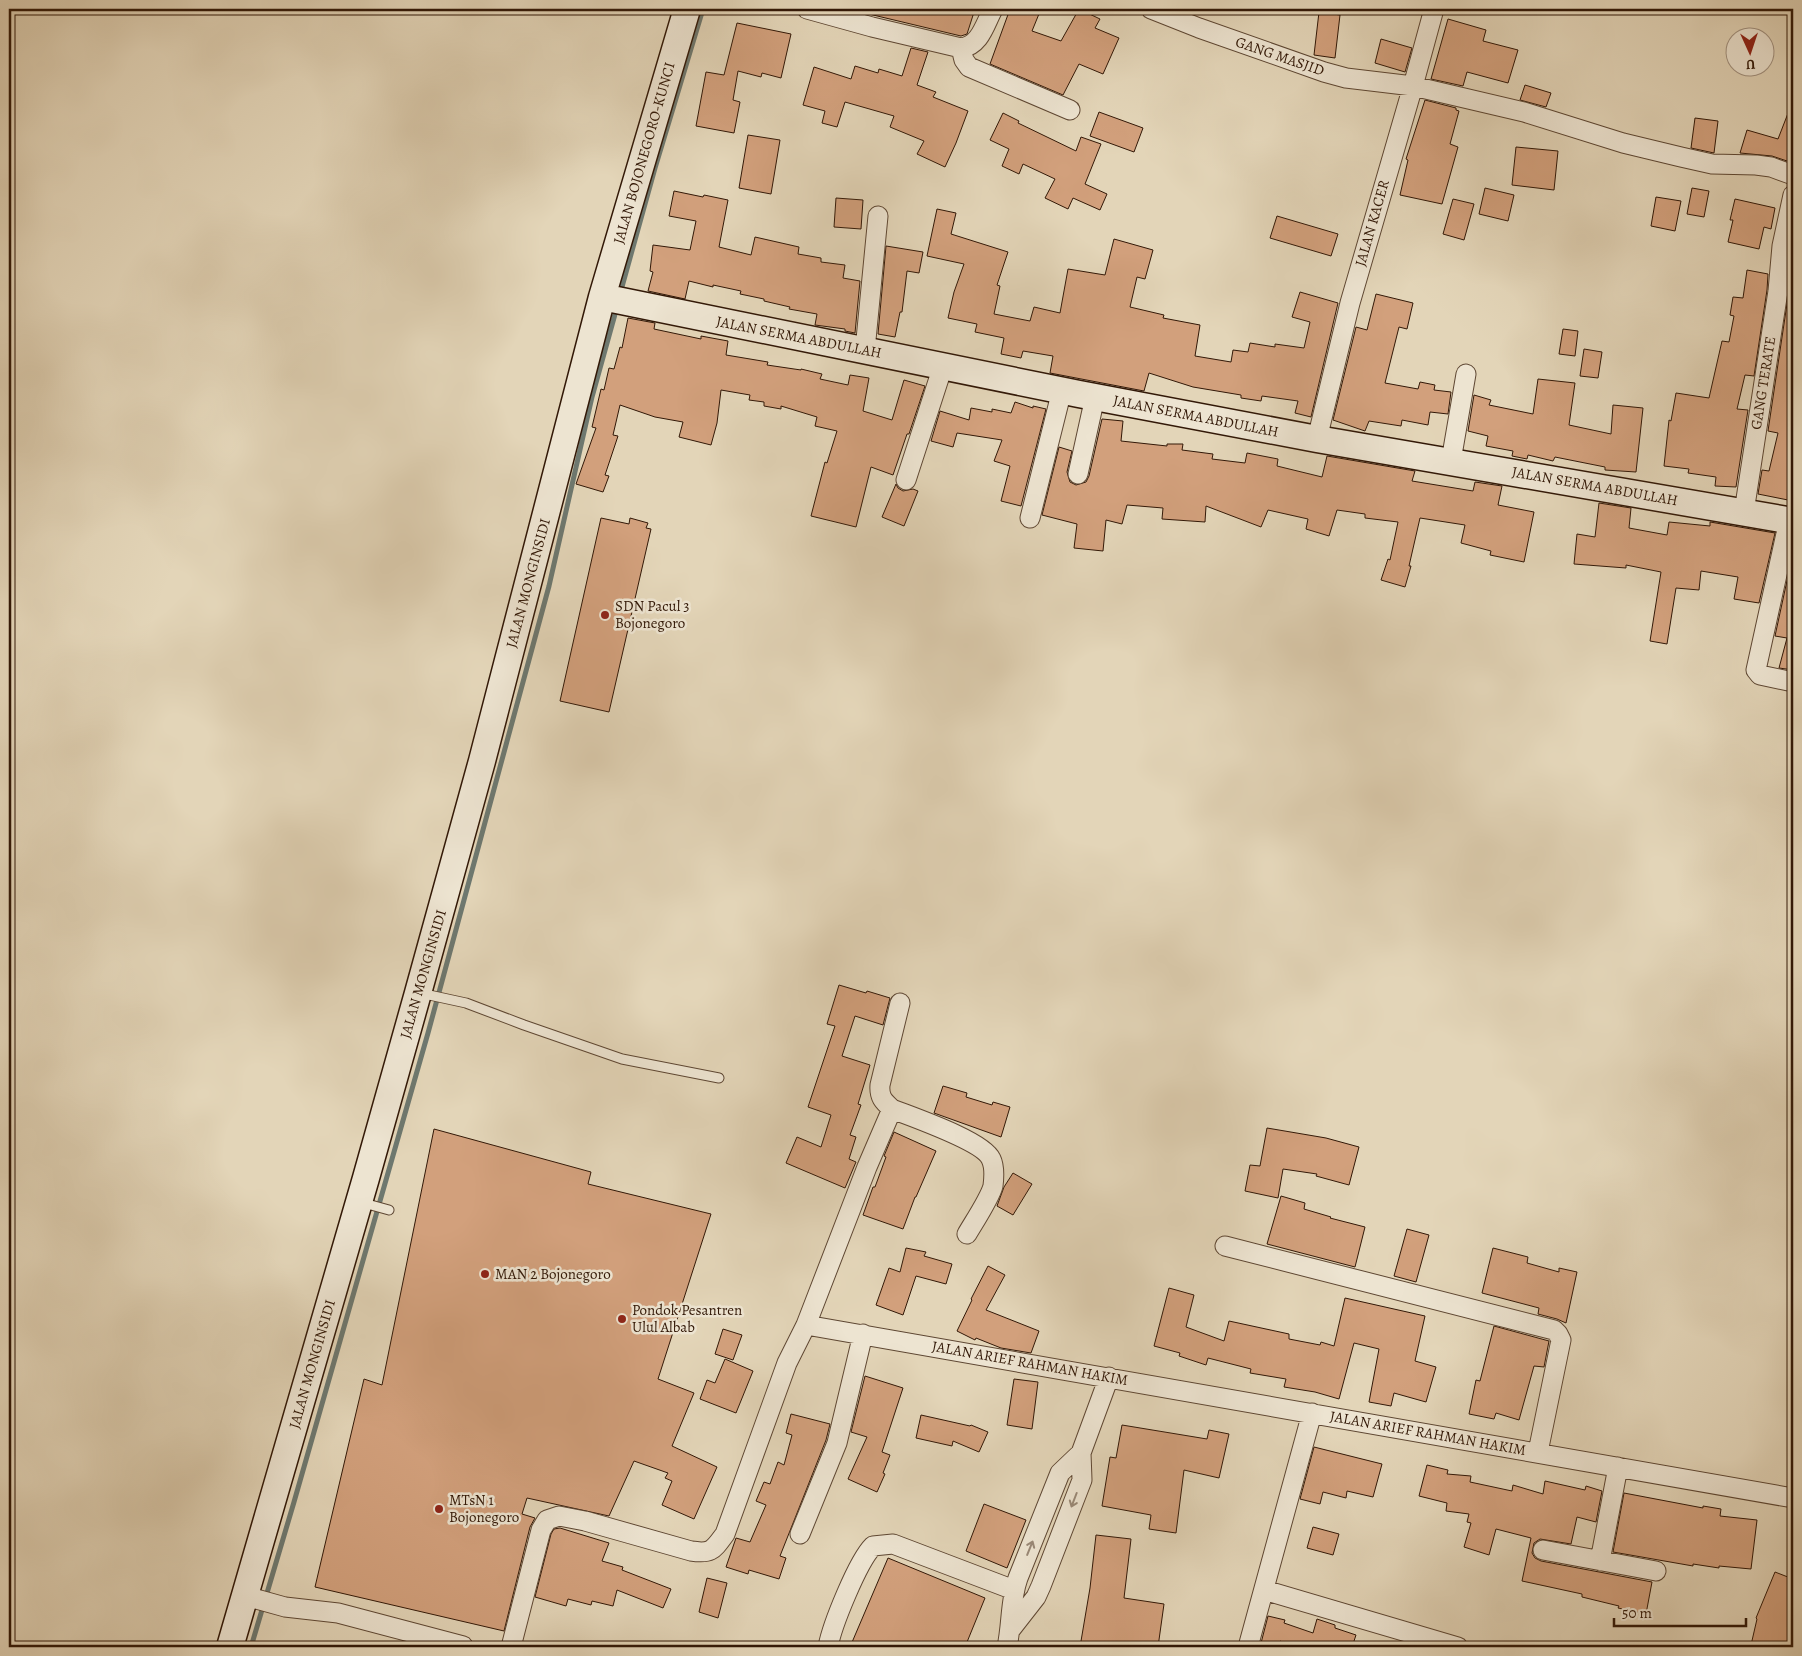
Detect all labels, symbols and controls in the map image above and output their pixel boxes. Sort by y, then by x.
north arrow [1724,28,1774,78]
street label: GANG MASJID [1233,31,1327,81]
text: U [1746,55,1756,74]
street label: JALAN BOJONEGORO-KUNCI [608,60,680,246]
street label: JALAN KACER [1350,177,1394,269]
street label: JALAN SERMA ABDULLAH [715,311,883,363]
street label: GANG TERATE [1746,335,1780,431]
street label: JALAN SERMA ABDULLAH [1112,390,1280,442]
street label: JALAN SERMA ABDULLAH [1510,462,1680,510]
street label: JALAN MONGINSIDI [501,516,555,650]
place label: SDN Pacul 3 Bojonegoro [615,596,690,633]
marker: SDN Pacul 3 Bojonegoro [599,609,611,621]
street label: JALAN MONGINSIDI [395,907,451,1041]
place label: MAN 2 Bojonegoro [495,1264,611,1284]
marker: MAN 2 Bojonegoro [479,1268,491,1280]
street label: JALAN MONGINSIDI [284,1297,340,1431]
place label: Pondok Pesantren Ulul Albab [632,1300,742,1337]
marker: Pondok Pesantren Ulul Albab [616,1313,628,1325]
street label: JALAN ARIEF RAHMAN HAKIM [930,1336,1130,1390]
street label: JALAN ARIEF RAHMAN HAKIM [1328,1406,1528,1460]
place label: MTsN 1 Bojonegoro [449,1490,519,1527]
one-way arrow [1069,1492,1078,1507]
marker: MTsN 1 Bojonegoro [433,1503,445,1515]
one-way arrow [1026,1541,1035,1556]
scale bar [1614,1596,1747,1628]
text: 50 m [1622,1603,1652,1623]

